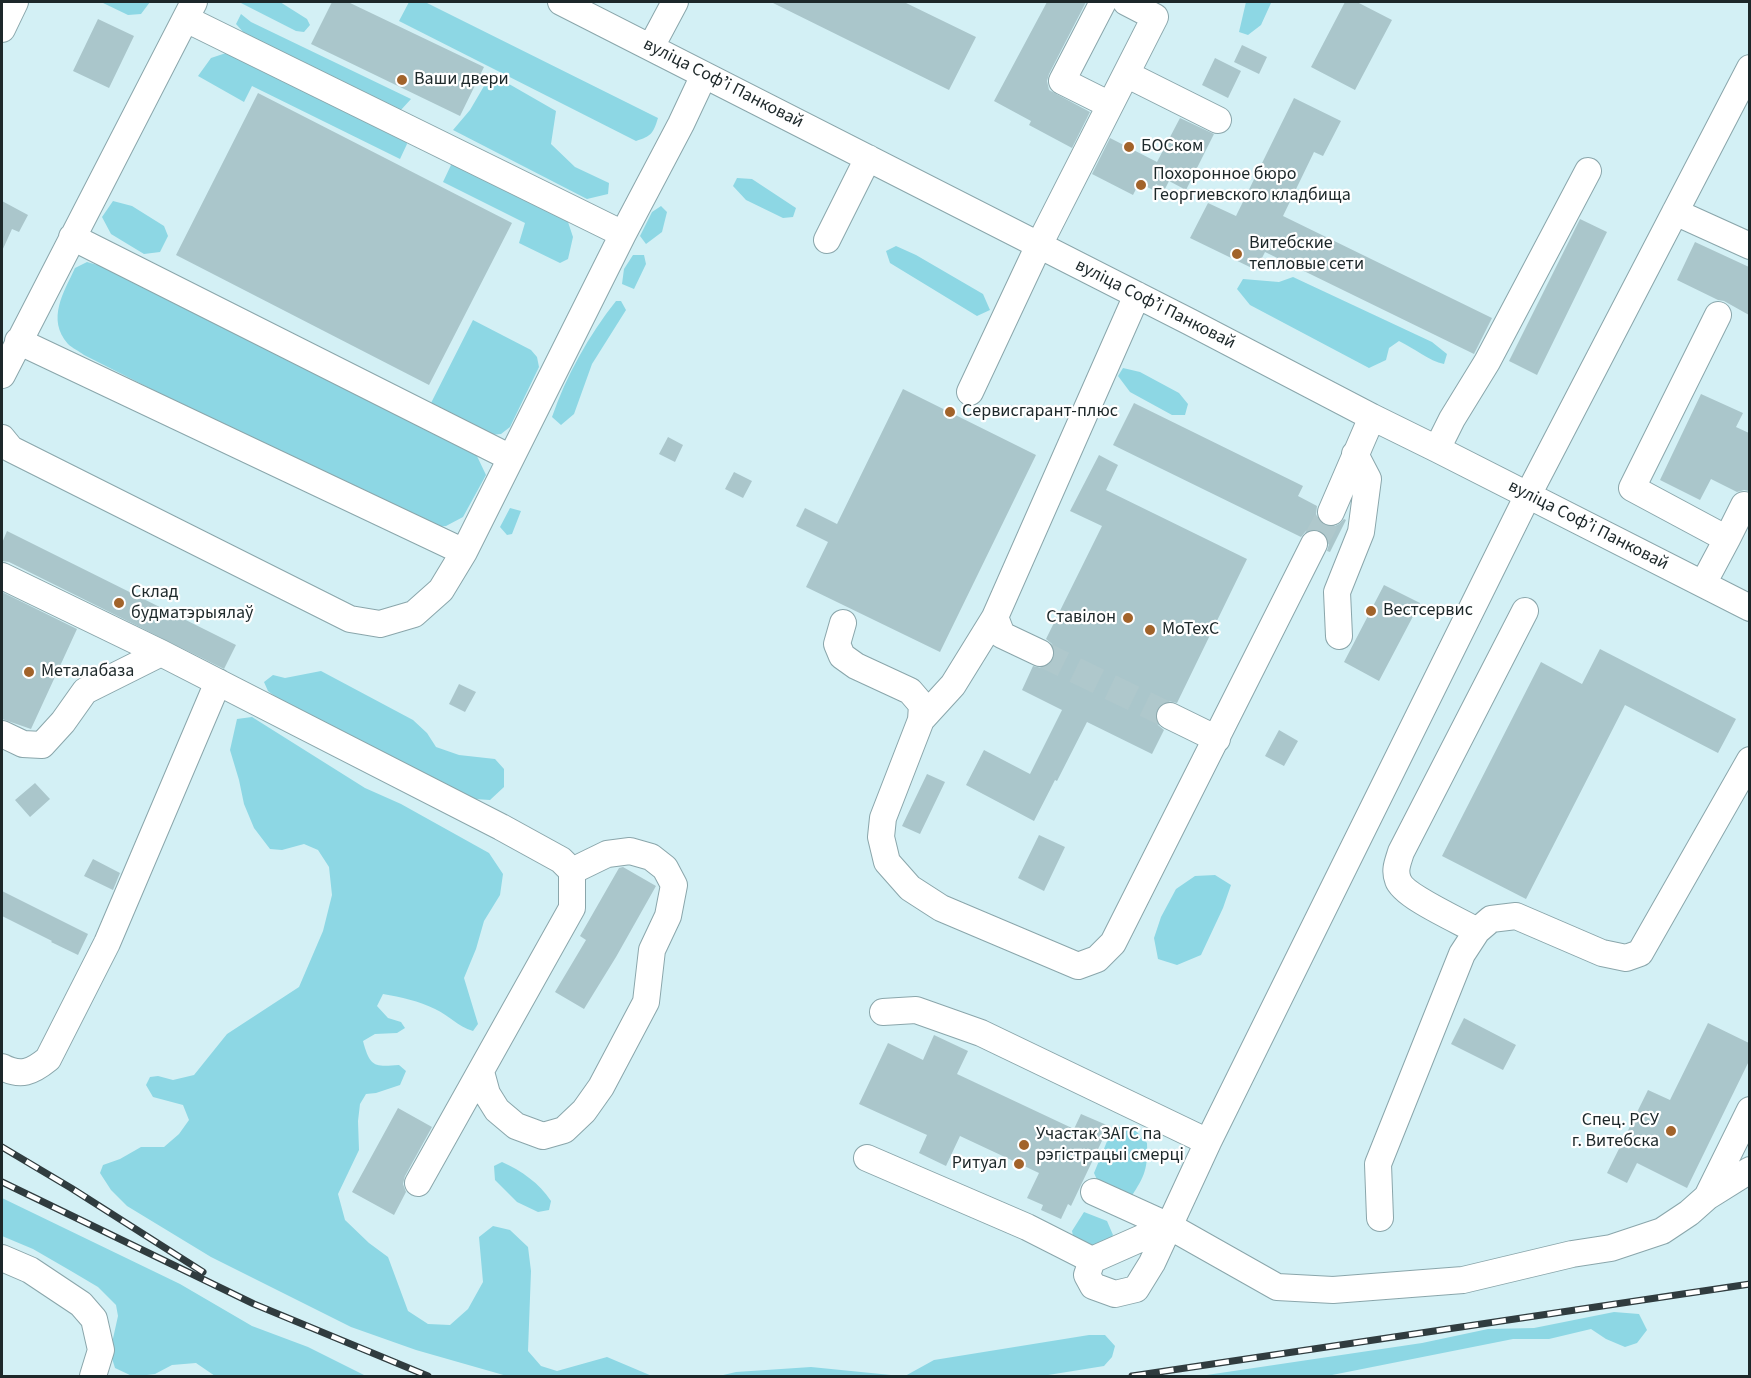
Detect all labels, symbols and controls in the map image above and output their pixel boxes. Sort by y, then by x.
street label: вуліца Софʼі Панковай [639,34,807,134]
place label: Ваши двери [414,69,509,91]
marker: Ваши двери [395,73,409,87]
place label: БОСком [1141,136,1203,158]
marker: БОСком [1122,140,1136,154]
place label: Похоронное бюро Георгиевского кладбища [1153,164,1351,207]
marker: Похоронное бюро Георгиевского кладбища [1134,178,1148,192]
place label: Витебские тепловые сети [1249,233,1364,276]
marker: Витебские тепловые сети [1230,247,1244,261]
street label: вуліца Софʼі Панковай [1071,255,1239,355]
place label: Сервисгарант-плюс [962,401,1118,423]
marker: Сервисгарант-плюс [943,405,957,419]
street label: вуліца Софʼі Панковай [1504,476,1672,576]
place label: Склад будматэрыялаў [131,582,253,624]
marker: Склад будматэрыялаў [112,596,126,610]
place label: Вестсервис [1383,600,1473,622]
marker: Вестсервис [1364,604,1378,618]
place label: Ставілон [1046,607,1116,629]
marker: Ставілон [1121,611,1135,625]
place label: MoTexC [1162,619,1219,641]
marker: MoTexC [1143,623,1157,637]
place label: Металабаза [41,661,134,683]
marker: Металабаза [22,665,36,679]
place label: Спец. РСУ г. Витебска [1572,1110,1659,1152]
place label: Участак ЗАГС па рэгістрацыі смерці [1036,1124,1184,1166]
marker: Спец. РСУ г. Витебска [1664,1124,1678,1138]
marker: Участак ЗАГС па рэгістрацыі смерці [1017,1138,1031,1152]
place label: Ритуал [952,1153,1007,1175]
marker: Ритуал [1012,1157,1026,1171]

